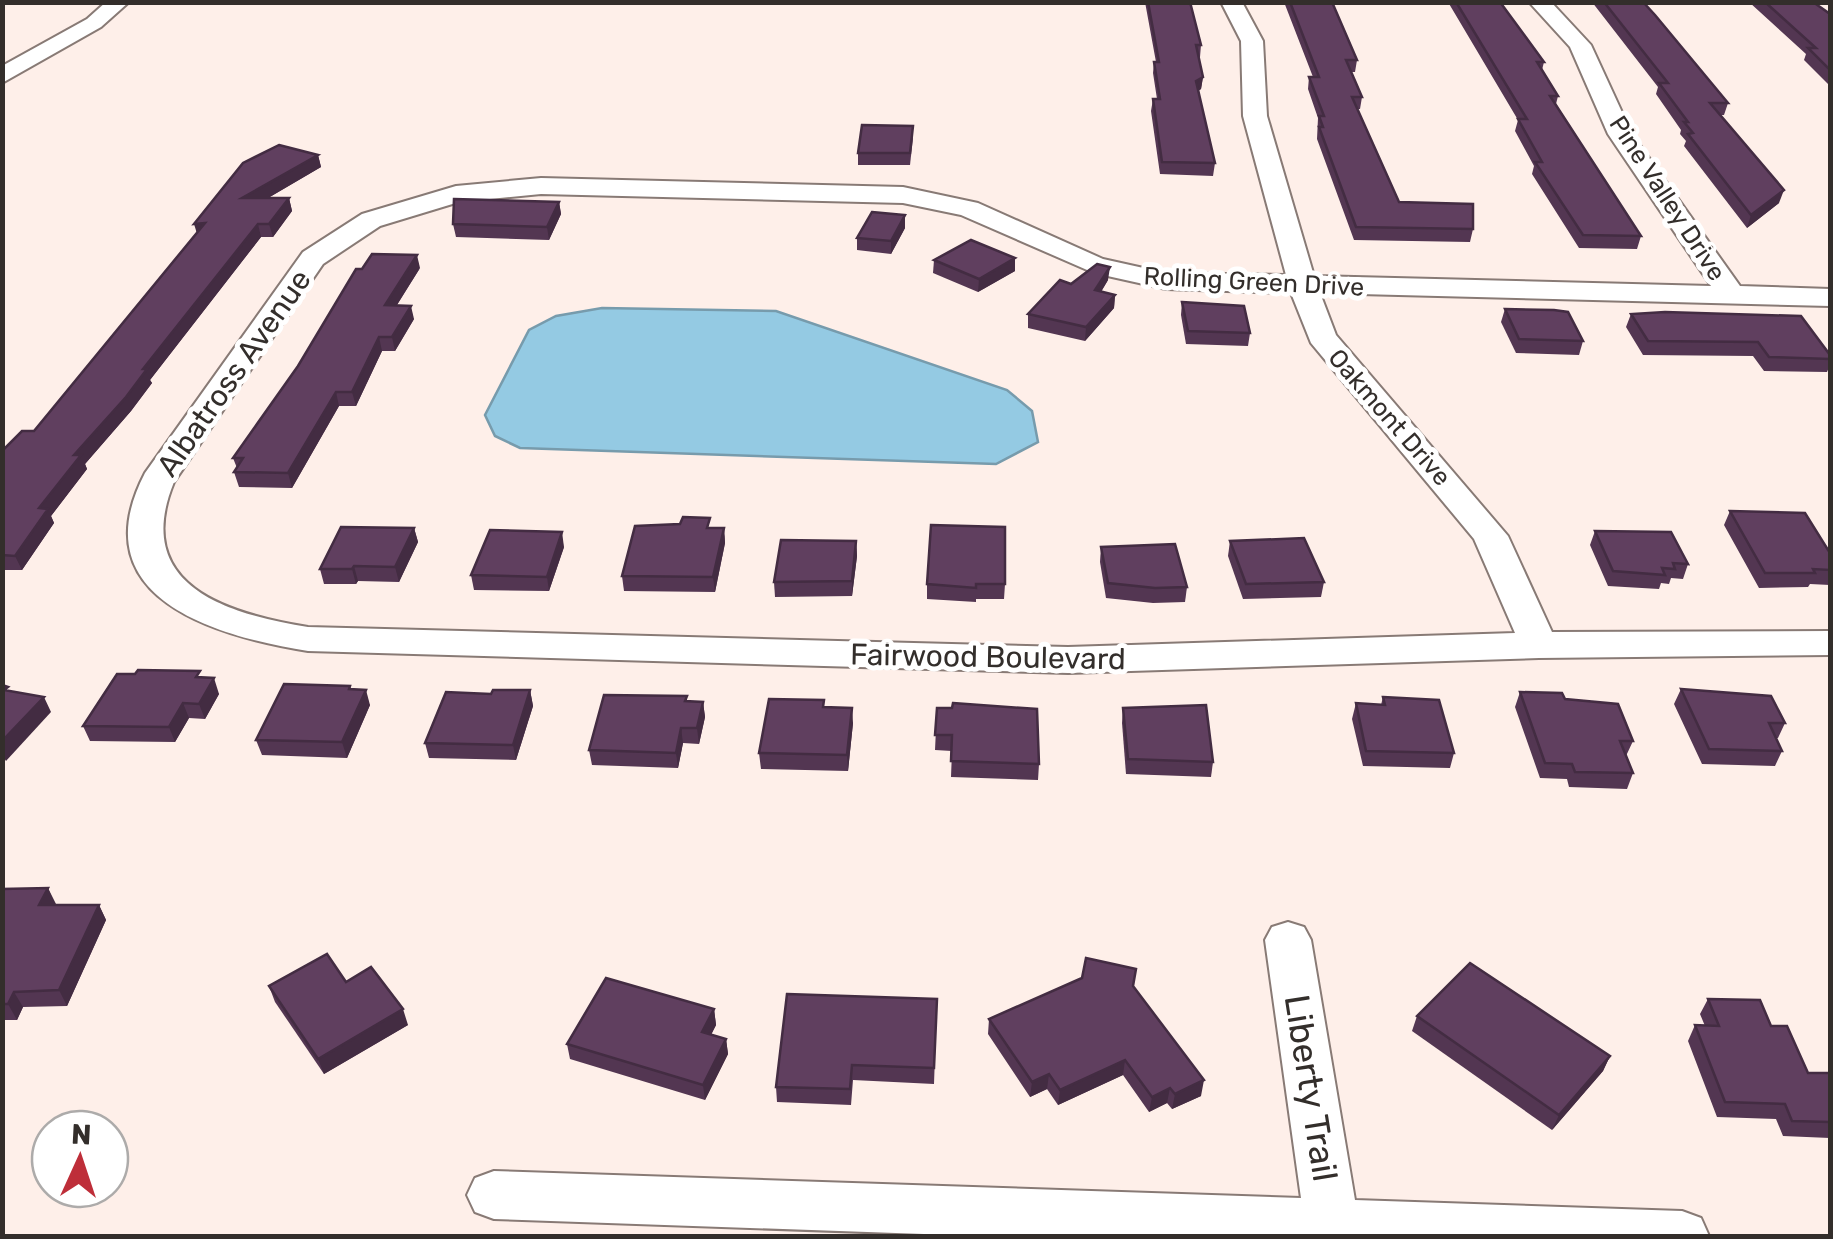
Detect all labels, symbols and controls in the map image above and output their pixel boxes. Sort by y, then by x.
street label: Pine Valley Drive [1604,110,1732,286]
street label: Rolling Green Drive [1143,261,1365,302]
street label: Albatross Avenue [149,263,319,483]
street label: Oakmont Drive [1323,343,1457,491]
street label: Fairwood Boulevard [850,637,1126,677]
street label: Liberty Trail [1276,992,1346,1184]
north arrow [30,1109,130,1209]
text: N [70,1118,92,1152]

